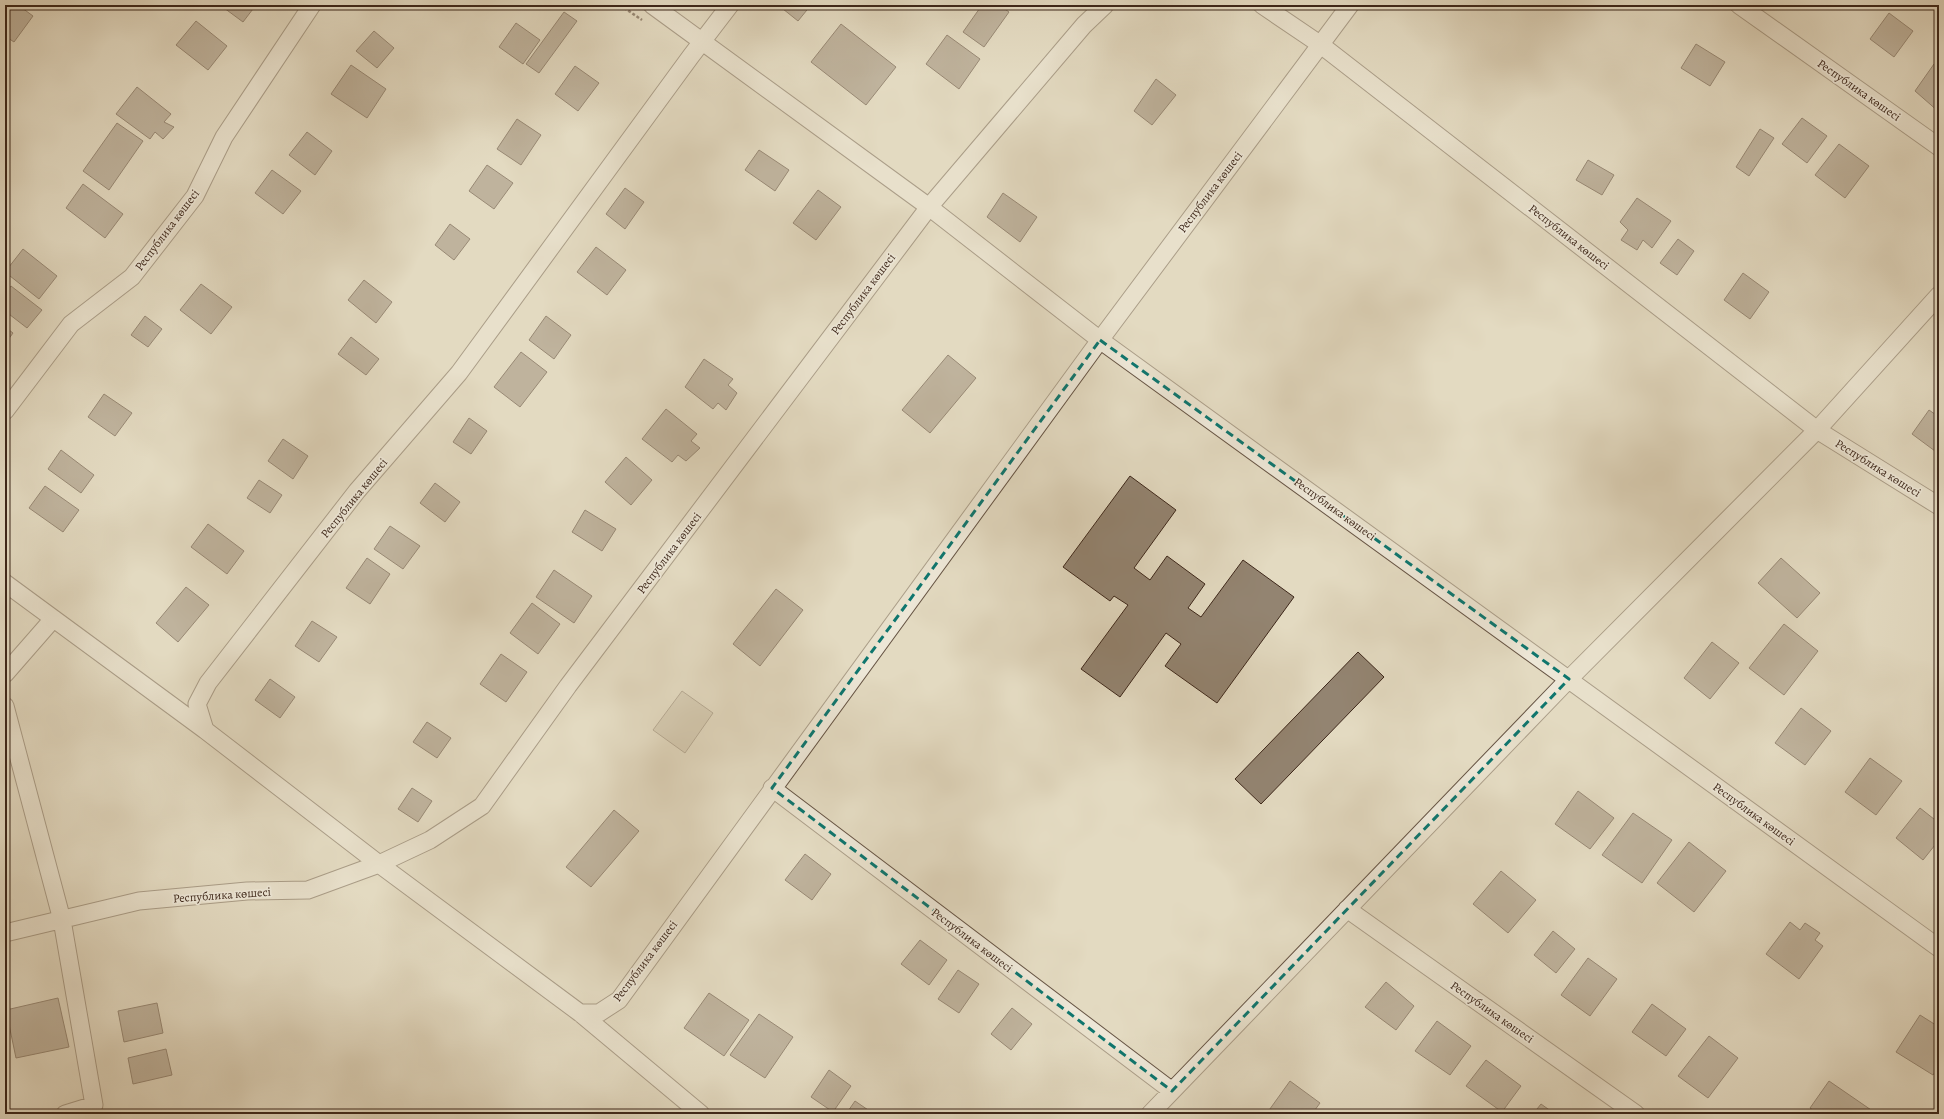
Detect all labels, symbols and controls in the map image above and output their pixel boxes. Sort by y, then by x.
street label: Республика көшесі [1814,55,1904,125]
street label: Республика көшесі [1174,148,1246,236]
street label: Республика көшесі [131,186,203,274]
street label: Республика көшесі [1525,200,1613,274]
street label: Республика көшесі [827,250,899,338]
street label: Республика көшесі [1832,435,1924,501]
street label: Республика көшесі [317,455,391,541]
street label: Республика көшесі [1291,474,1379,544]
street label: Республика көшесі [633,509,705,597]
street label: Республика көшесі [1710,779,1798,849]
street label: Республика көшесі [172,884,272,906]
street label: Республика көшесі [928,904,1016,976]
street label: Республика көшесі [609,917,681,1005]
street label: Республика көшесі [1447,977,1537,1047]

